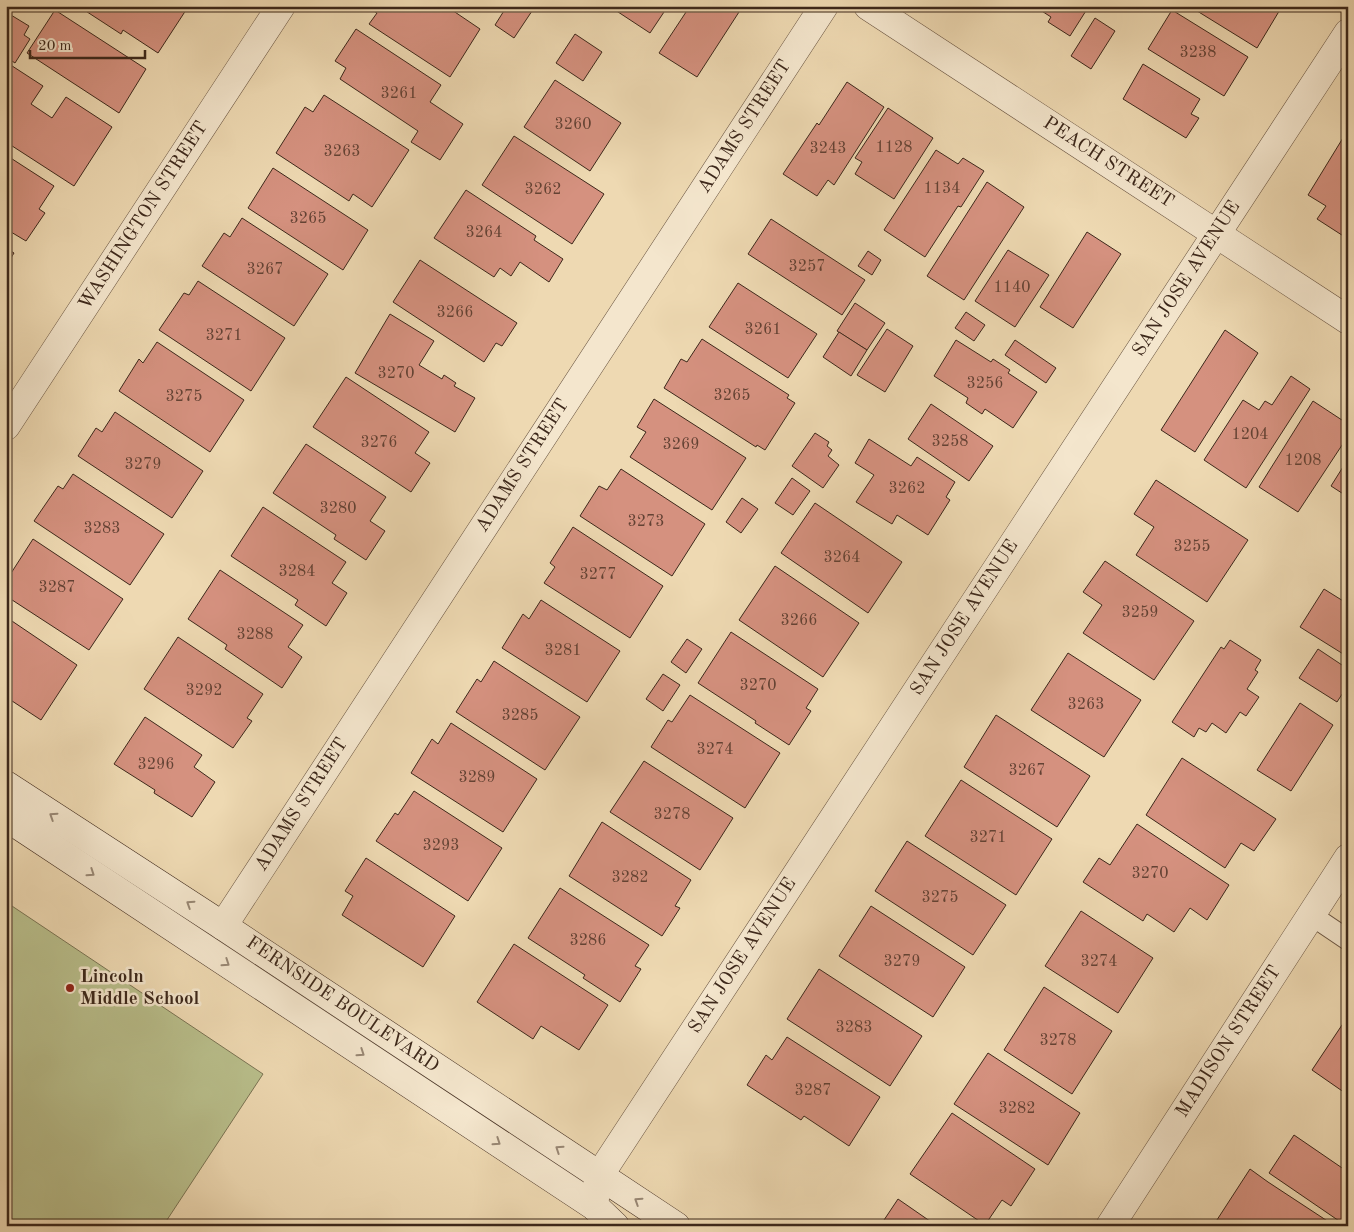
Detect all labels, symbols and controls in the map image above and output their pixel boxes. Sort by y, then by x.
scale bar [30,28,145,60]
text: 20 m [38,39,72,54]
house number: 3238 [1179,45,1217,61]
street label: ADAMS STREET [695,57,795,197]
house number: 3261 [380,86,418,102]
street label: PEACH STREET [1039,114,1177,212]
house number: 3260 [554,117,592,133]
street label: WASHINGTON STREET [76,118,212,314]
house number: 1128 [875,140,913,156]
house number: 3243 [809,141,847,157]
house number: 3263 [323,144,361,160]
house number: 1134 [923,181,961,197]
house number: 3262 [524,182,562,198]
street label: SAN JOSE AVENUE [1130,198,1244,360]
house number: 3265 [289,211,327,227]
house number: 3264 [465,225,503,241]
house number: 3257 [788,259,826,275]
house number: 3267 [246,262,284,278]
house number: 1140 [993,280,1031,296]
house number: 3266 [436,305,474,321]
house number: 3261 [744,322,782,338]
house number: 3271 [205,328,243,344]
house number: 3270 [377,366,415,382]
house number: 3256 [966,376,1004,392]
house number: 3265 [713,388,751,404]
house number: 3275 [165,389,203,405]
street label: ADAMS STREET [473,396,573,536]
house number: 1204 [1231,427,1269,443]
house number: 3258 [931,434,969,450]
house number: 3276 [360,435,398,451]
house number: 3269 [662,437,700,453]
house number: 1208 [1284,453,1322,469]
house number: 3279 [124,457,162,473]
house number: 3262 [888,481,926,497]
house number: 3280 [319,501,357,517]
house number: 3273 [627,514,665,530]
house number: 3283 [83,521,121,537]
street label: SAN JOSE AVENUE [908,537,1022,699]
house number: 3255 [1173,539,1211,555]
house number: 3264 [823,550,861,566]
house number: 3284 [278,564,316,580]
house number: 3277 [579,567,617,583]
house number: 3287 [38,580,76,596]
house number: 3259 [1121,605,1159,621]
house number: 3266 [780,613,818,629]
house number: 3288 [236,627,274,643]
house number: 3281 [544,643,582,659]
house number: 3270 [739,678,777,694]
house number: 3292 [185,683,223,699]
house number: 3263 [1067,697,1105,713]
house number: 3285 [501,708,539,724]
street label: ADAMS STREET [252,735,352,875]
house number: 3274 [696,742,734,758]
house number: 3296 [137,757,175,773]
house number: 3267 [1008,763,1046,779]
house number: 3289 [458,770,496,786]
house number: 3278 [653,807,691,823]
one-way arrow [50,813,59,822]
house number: 3271 [969,830,1007,846]
house number: 3293 [422,838,460,854]
house number: 3270 [1131,866,1169,882]
one-way arrow [85,867,94,876]
house number: 3282 [611,870,649,886]
street label: SAN JOSE AVENUE [686,875,800,1037]
house number: 3275 [921,890,959,906]
one-way arrow [186,901,195,911]
street label: FERNSIDE BOULEVARD [242,933,442,1077]
house number: 3286 [569,933,607,949]
house number: 3279 [883,954,921,970]
house number: 3274 [1080,954,1118,970]
one-way arrow [220,957,230,966]
street label: MADISON STREET [1173,963,1285,1121]
place label: Lincoln Middle School [80,968,200,1009]
marker: Lincoln Middle School [64,982,76,994]
house number: 3283 [835,1020,873,1036]
house number: 3278 [1039,1033,1077,1049]
one-way arrow [356,1046,365,1056]
house number: 3287 [794,1083,832,1099]
house number: 3282 [998,1101,1036,1117]
one-way arrow [491,1136,500,1146]
one-way arrow [555,1145,564,1155]
one-way arrow [634,1197,643,1207]

